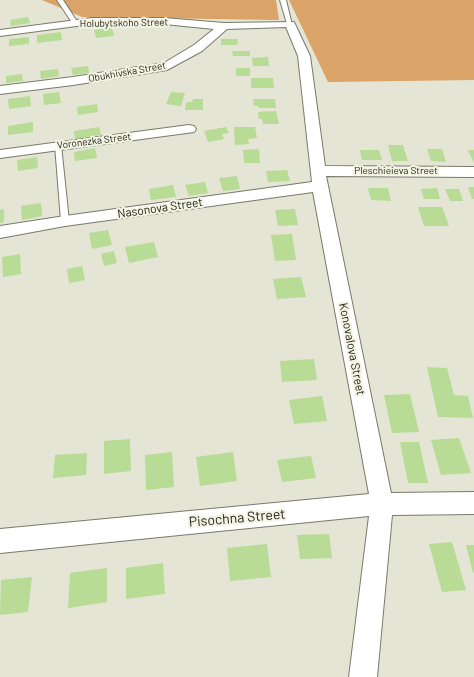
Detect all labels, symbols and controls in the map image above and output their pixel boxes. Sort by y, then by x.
street label: Holubytskoho Street [80,16,168,30]
street label: Obukhivska Street [87,59,167,85]
street label: Voronezka Street [56,131,132,151]
street label: Pleschieieva Street [354,165,438,177]
street label: Nasonova Street [116,195,204,221]
street label: Konovalova Street [336,301,368,397]
street label: Pisochna Street [188,505,286,531]

